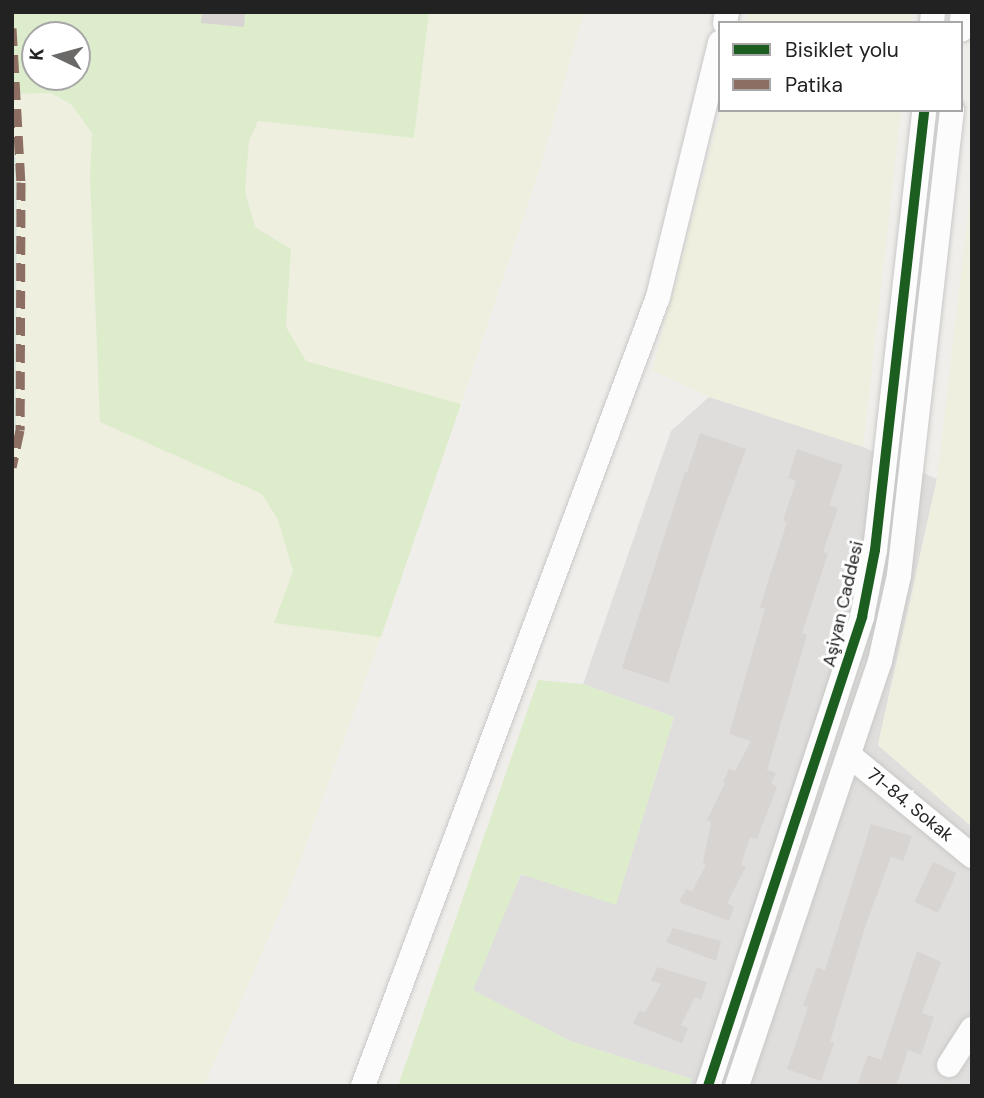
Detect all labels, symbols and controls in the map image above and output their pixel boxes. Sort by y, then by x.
north arrow [21,21,91,91]
legend [718,21,963,112]
text: Bisiklet yolu [785,36,899,64]
text: K [24,47,50,62]
text: Patika [785,71,843,99]
street label: Aşiyan Caddesi [818,539,868,669]
street label: 71-84. Sokak [863,764,957,846]

